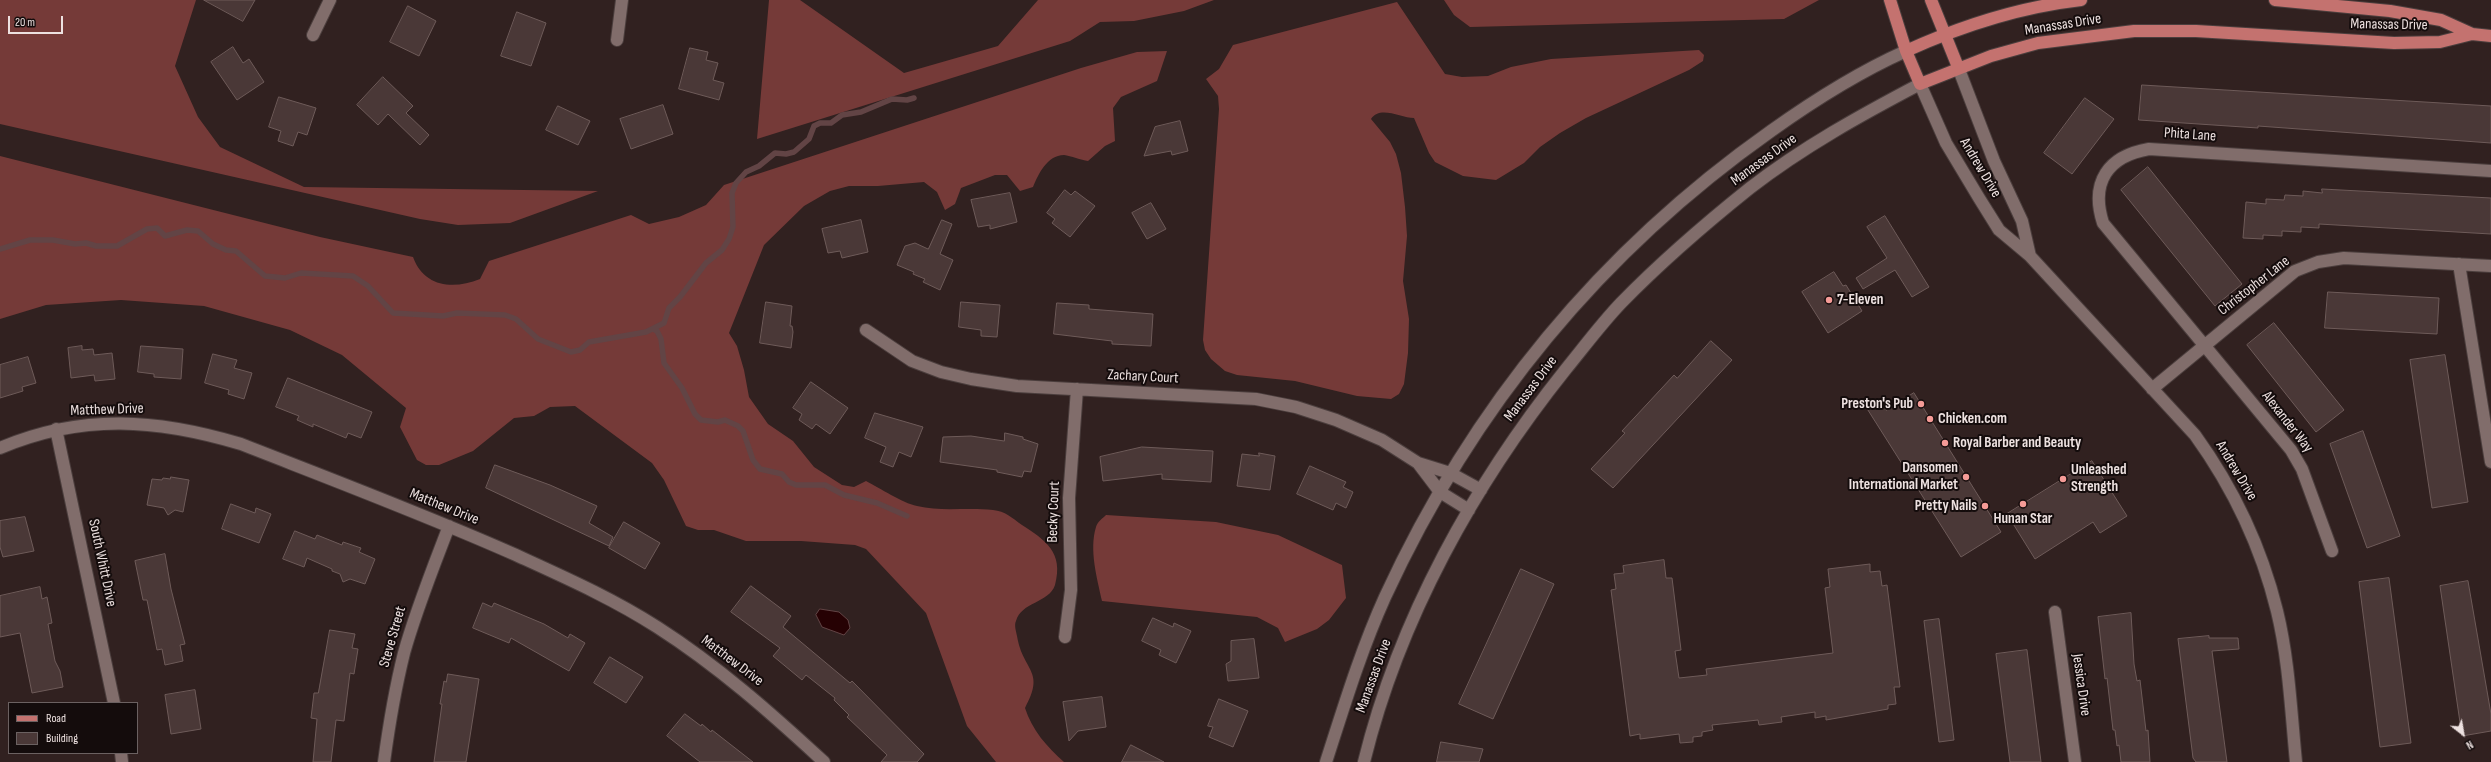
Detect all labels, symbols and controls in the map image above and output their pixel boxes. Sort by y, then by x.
scale bar [10,8,65,34]
street label: Manassas Drive [2023,10,2103,40]
text: 20 m [15,15,35,30]
street label: Manassas Drive [2350,15,2428,35]
street label: Phita Lane [2163,124,2217,146]
street label: Manassas Drive [1727,130,1801,190]
street label: Andrew Drive [1955,135,2005,201]
street label: Christopher Lane [2215,252,2293,320]
place label: 7-Eleven [1837,291,1884,309]
marker: 7-Eleven [1824,295,1834,305]
street label: Manassas Drive [1501,353,1561,425]
street label: Zachary Court [1107,366,1179,388]
street label: Alexander Way [2258,388,2316,456]
place label: Preston's Pub [1841,395,1913,413]
marker: Preston's Pub [1916,399,1926,409]
street label: Matthew Drive [70,400,144,420]
place label: Chicken.com [1938,410,2007,428]
marker: Chicken.com [1925,414,1935,424]
place label: Royal Barber and Beauty [1953,434,2081,452]
marker: Royal Barber and Beauty [1940,438,1950,448]
street label: Andrew Drive [2211,438,2261,504]
place label: Dansomen International Market [1849,459,1958,494]
place label: Unleashed Strength [2071,461,2126,496]
marker: Dansomen International Market [1961,472,1971,482]
marker: Unleashed Strength [2058,474,2068,484]
street label: Becky Court [1044,481,1064,543]
street label: Matthew Drive [407,485,481,529]
place label: Pretty Nails [1915,497,1977,515]
marker: Hunan Star [2018,499,2028,509]
marker: Pretty Nails [1980,501,1990,511]
place label: Hunan Star [1994,510,2052,528]
street label: South Whitt Drive [84,518,120,608]
street label: Steve Street [376,604,410,670]
street label: Matthew Drive [697,632,767,690]
street label: Manassas Drive [1352,637,1396,715]
street label: Jessica Drive [2068,653,2094,717]
legend [8,702,138,754]
text: Road [46,711,66,726]
north arrow [2443,714,2483,754]
text: Building [46,731,78,746]
text: N [2464,738,2475,752]

